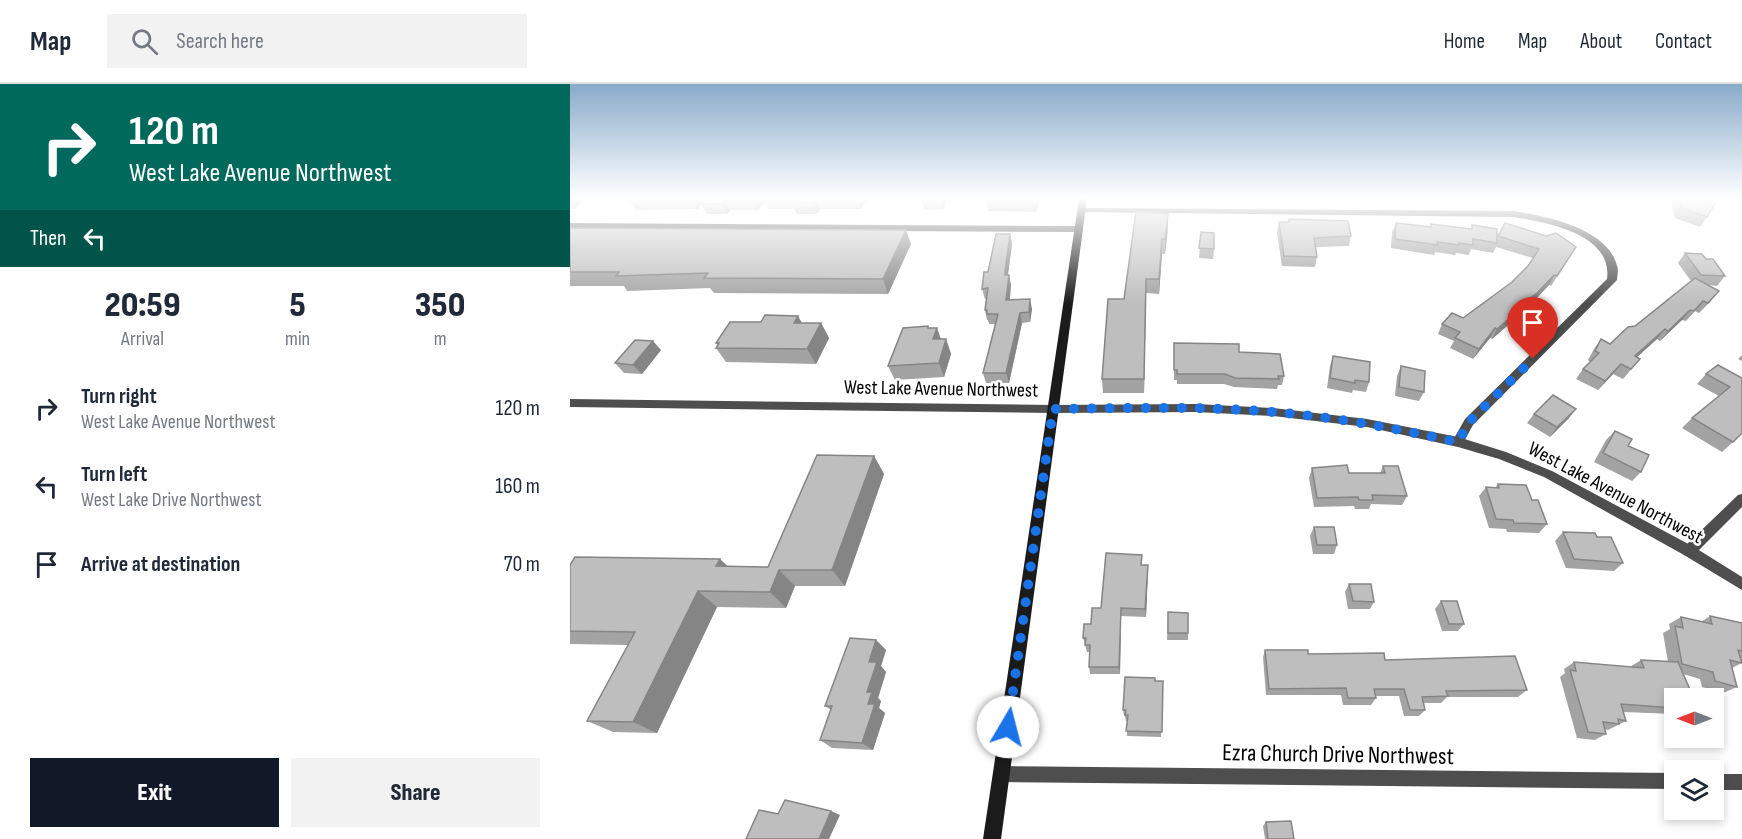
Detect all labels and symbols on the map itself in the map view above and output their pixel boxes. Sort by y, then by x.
pin [1507,297,1558,359]
street label: West Lake Avenue Northwest [844,375,1038,403]
street label: West Lake Avenue Northwest [1524,437,1707,549]
north arrow [1664,688,1724,748]
position arrow [976,695,1040,759]
street label: Ezra Church Drive Northwest [1222,738,1454,771]

